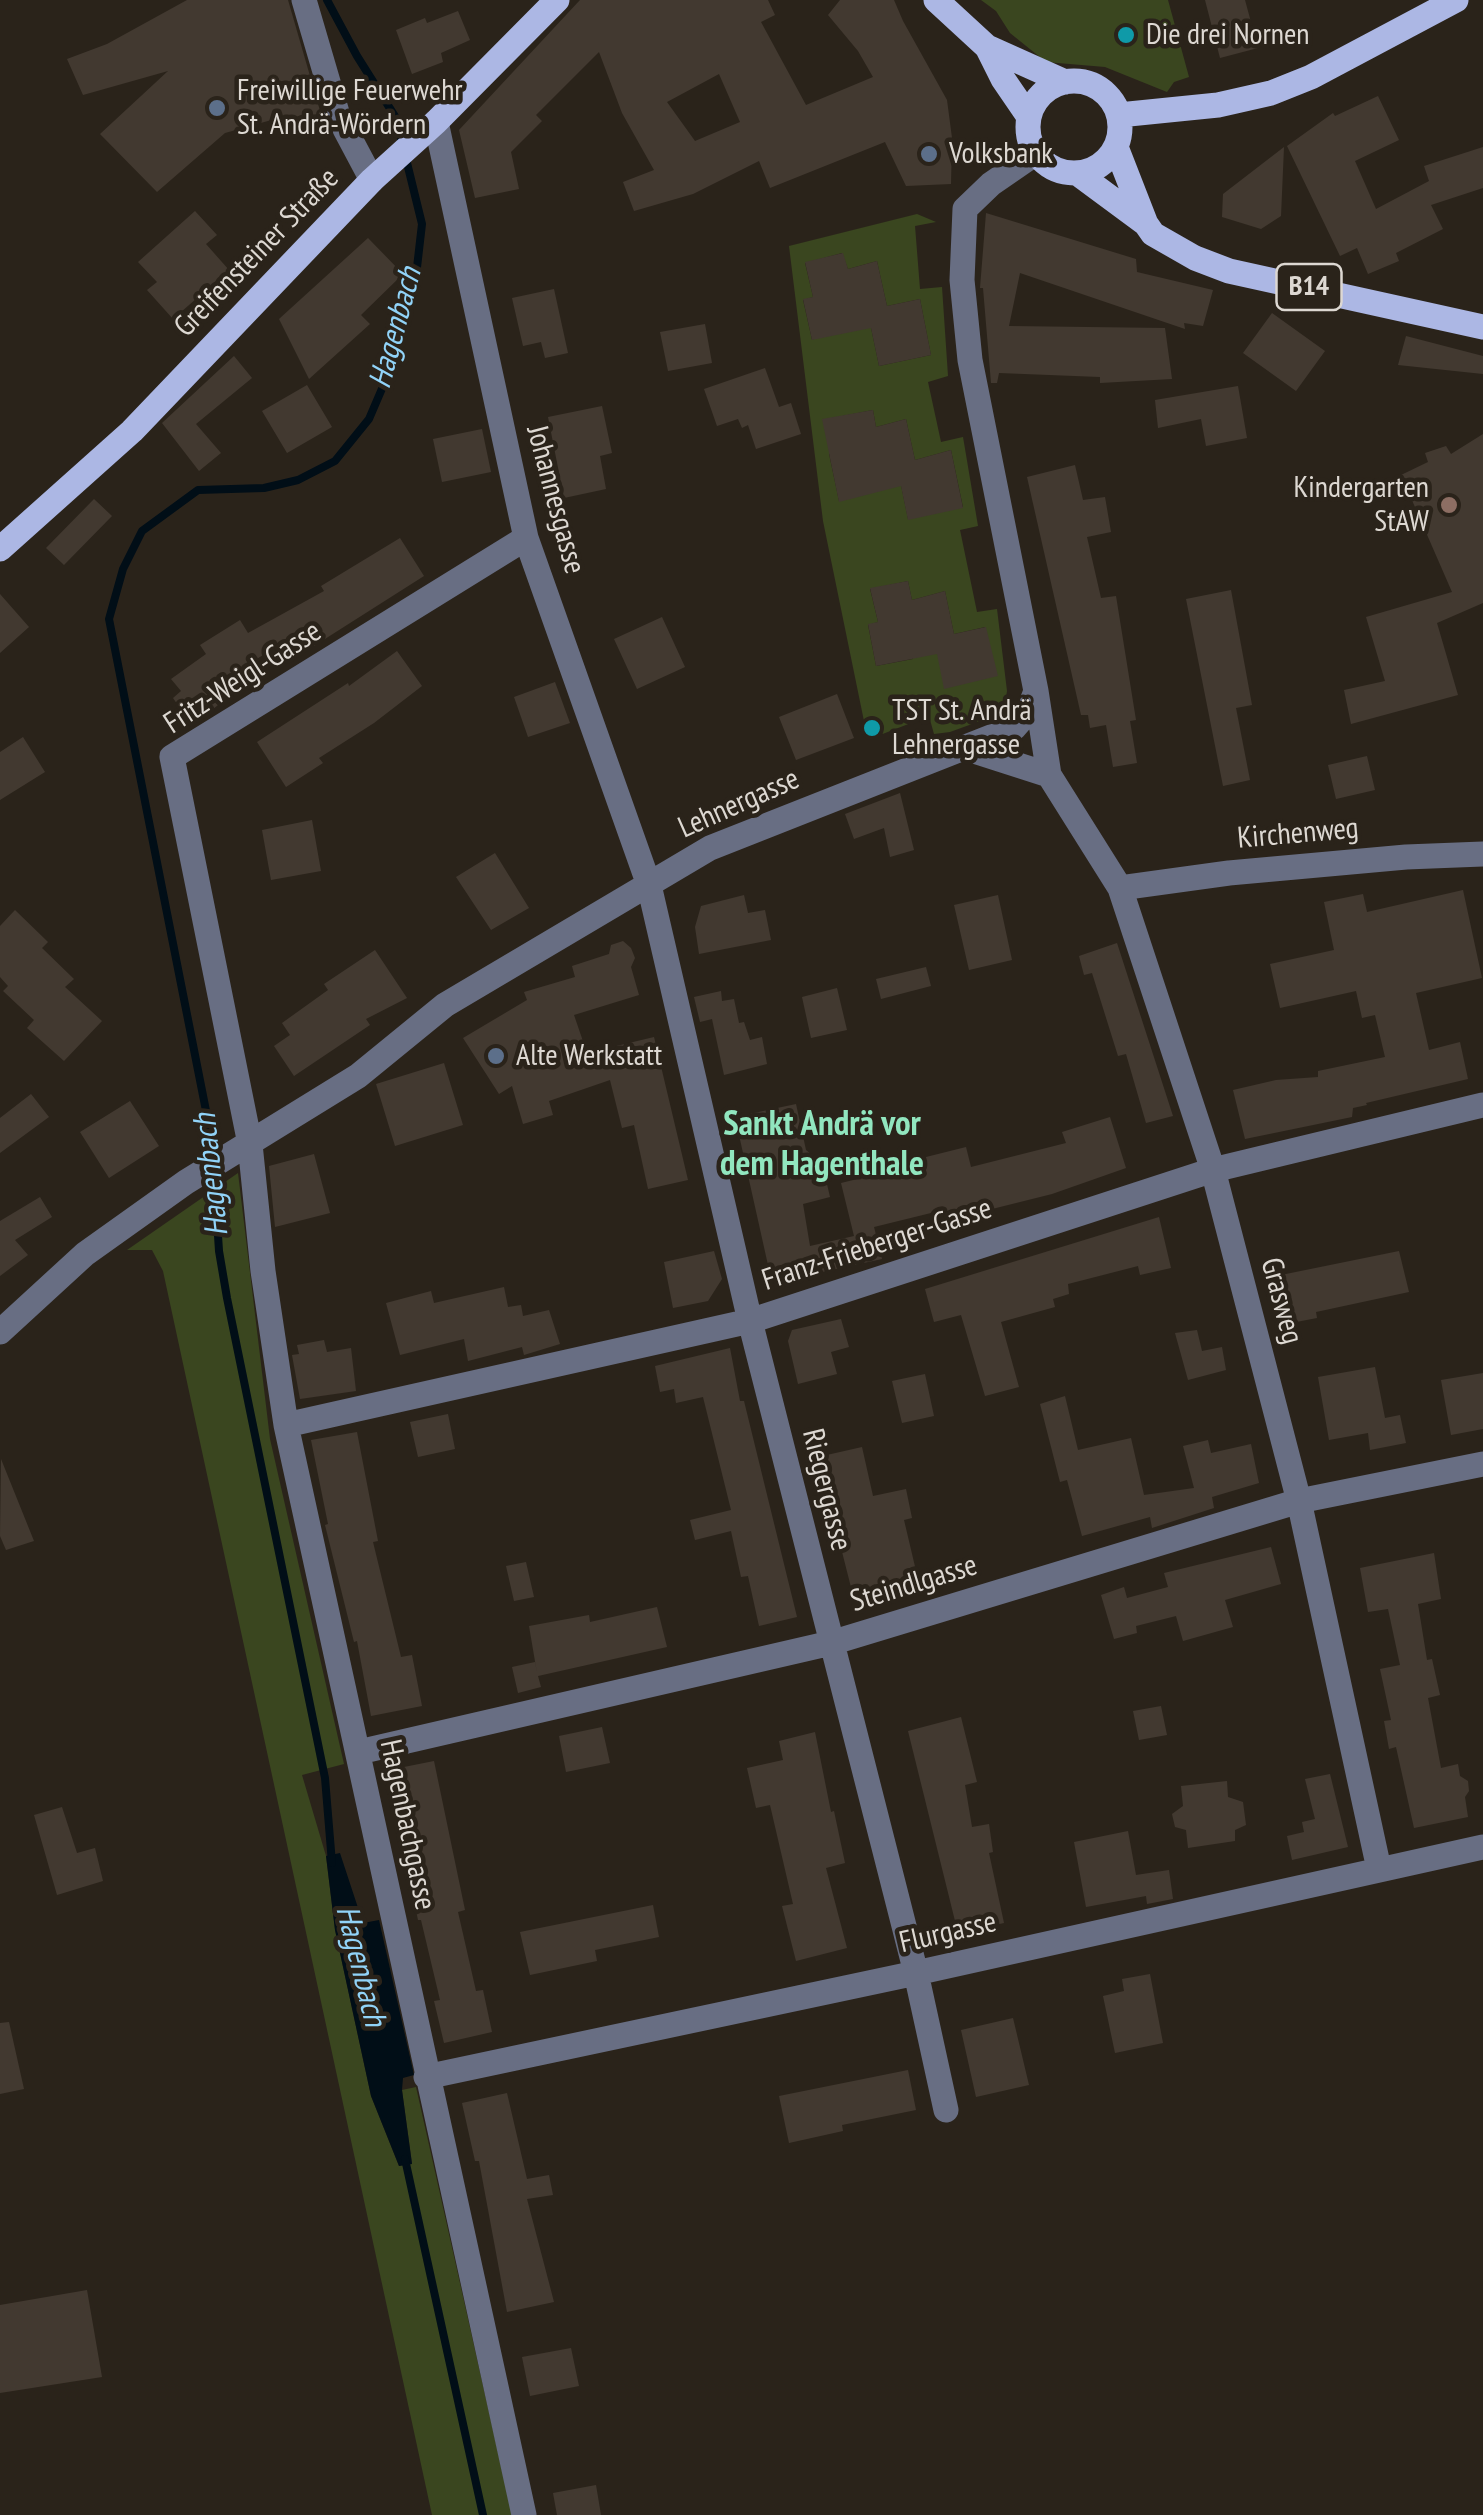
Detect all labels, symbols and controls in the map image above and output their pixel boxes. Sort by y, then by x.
place label: Die drei Nornen [1146,17,1310,53]
marker: Die drei Nornen [1115,24,1137,46]
place label: Freiwillige Feuerwehr St. Andrä-Wördern [237,73,463,144]
marker: Freiwillige Feuerwehr St. Andrä-Wördern [206,97,228,119]
place label: Volksbank [949,136,1053,172]
marker: Volksbank [918,143,940,165]
street label: Greifensteiner Straße [167,161,347,345]
water label: Hagenbach [362,264,430,392]
road number: B14 [1276,264,1342,310]
street label: Johannesgasse [518,422,592,578]
place label: Kindergarten StAW [1293,470,1429,540]
marker: Kindergarten StAW [1438,494,1460,516]
street label: Fritz-Weigl-Gasse [158,614,328,742]
place label: TST St. Andrä Lehnergasse [892,693,1031,764]
marker: TST St. Andrä Lehnergasse [861,717,883,739]
street label: Lehnergasse [673,761,805,847]
street label: Kirchenweg [1236,811,1360,857]
place label: Alte Werkstatt [516,1038,662,1074]
marker: Alte Werkstatt [485,1045,507,1067]
district label: Sankt Andrä vor dem Hagenthale [720,1104,924,1186]
water label: Hagenbach [186,1112,238,1238]
street label: Franz-Frieberger-Gasse [758,1191,996,1299]
street label: Grasweg [1252,1254,1310,1348]
street label: Riegergasse [794,1425,858,1555]
street label: Steindlgasse [846,1548,982,1620]
street label: Hagenbachgasse [371,1737,443,1913]
water label: Hagenbach [326,1902,394,2030]
street label: Flurgasse [896,1904,1000,1962]

